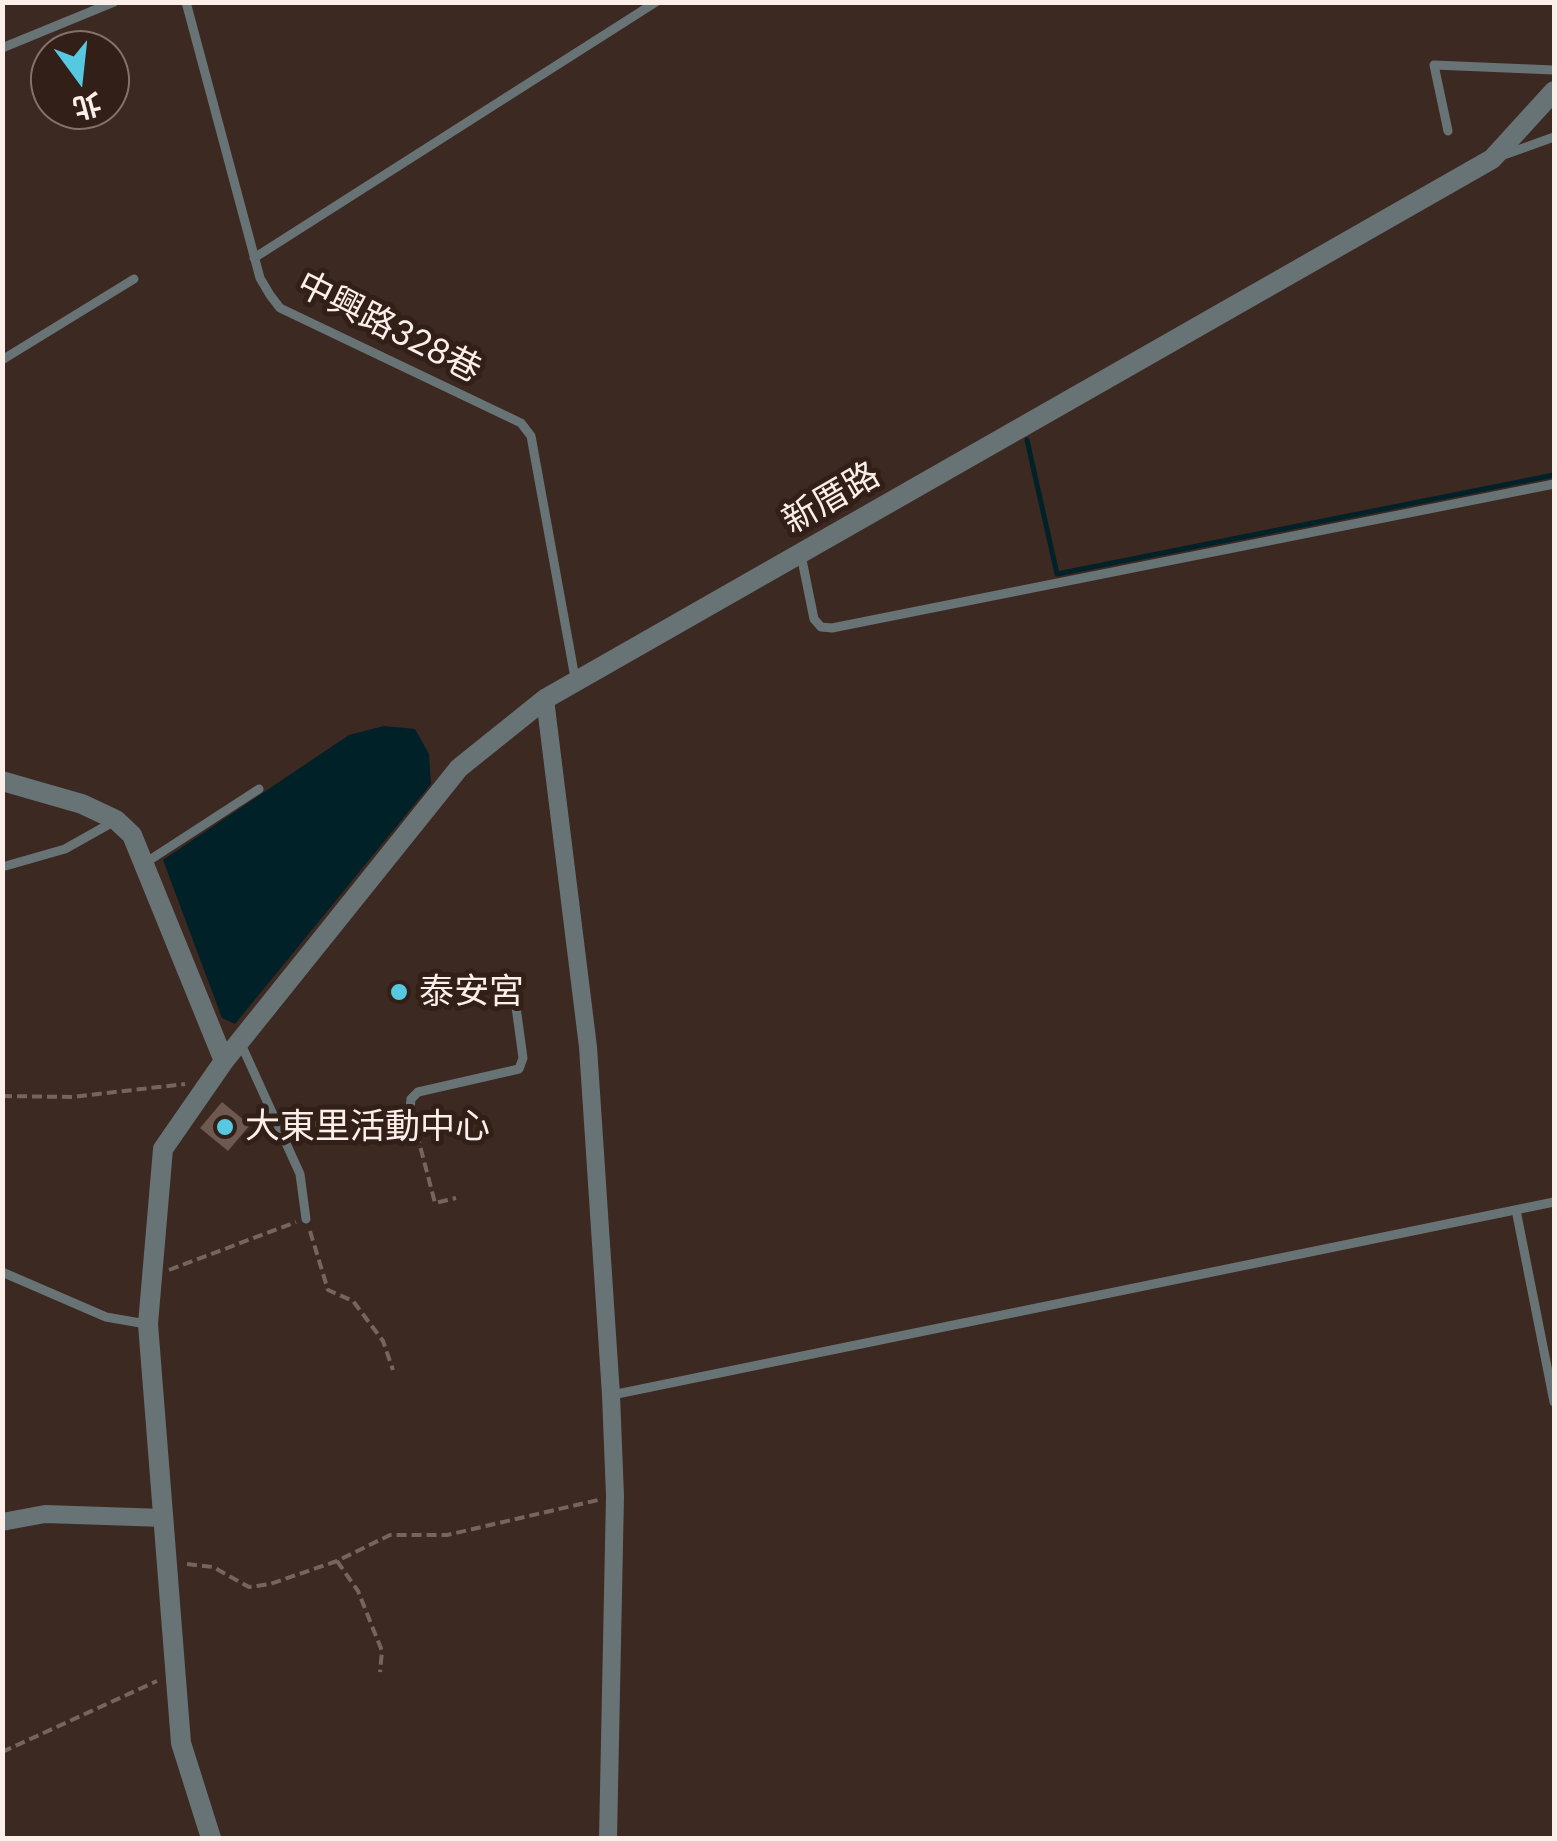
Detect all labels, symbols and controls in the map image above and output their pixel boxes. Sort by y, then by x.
north arrow [30,30,130,130]
text: 北 [69,87,105,127]
street label: 中興路328巷 [290,263,488,391]
street label: 新厝路 [775,454,887,542]
place label: 泰安宮 [419,971,524,1013]
marker: 泰安宮 [388,981,410,1003]
place label: 大東里活動中心 [245,1106,490,1148]
marker: 大東里活動中心 [214,1116,236,1138]

